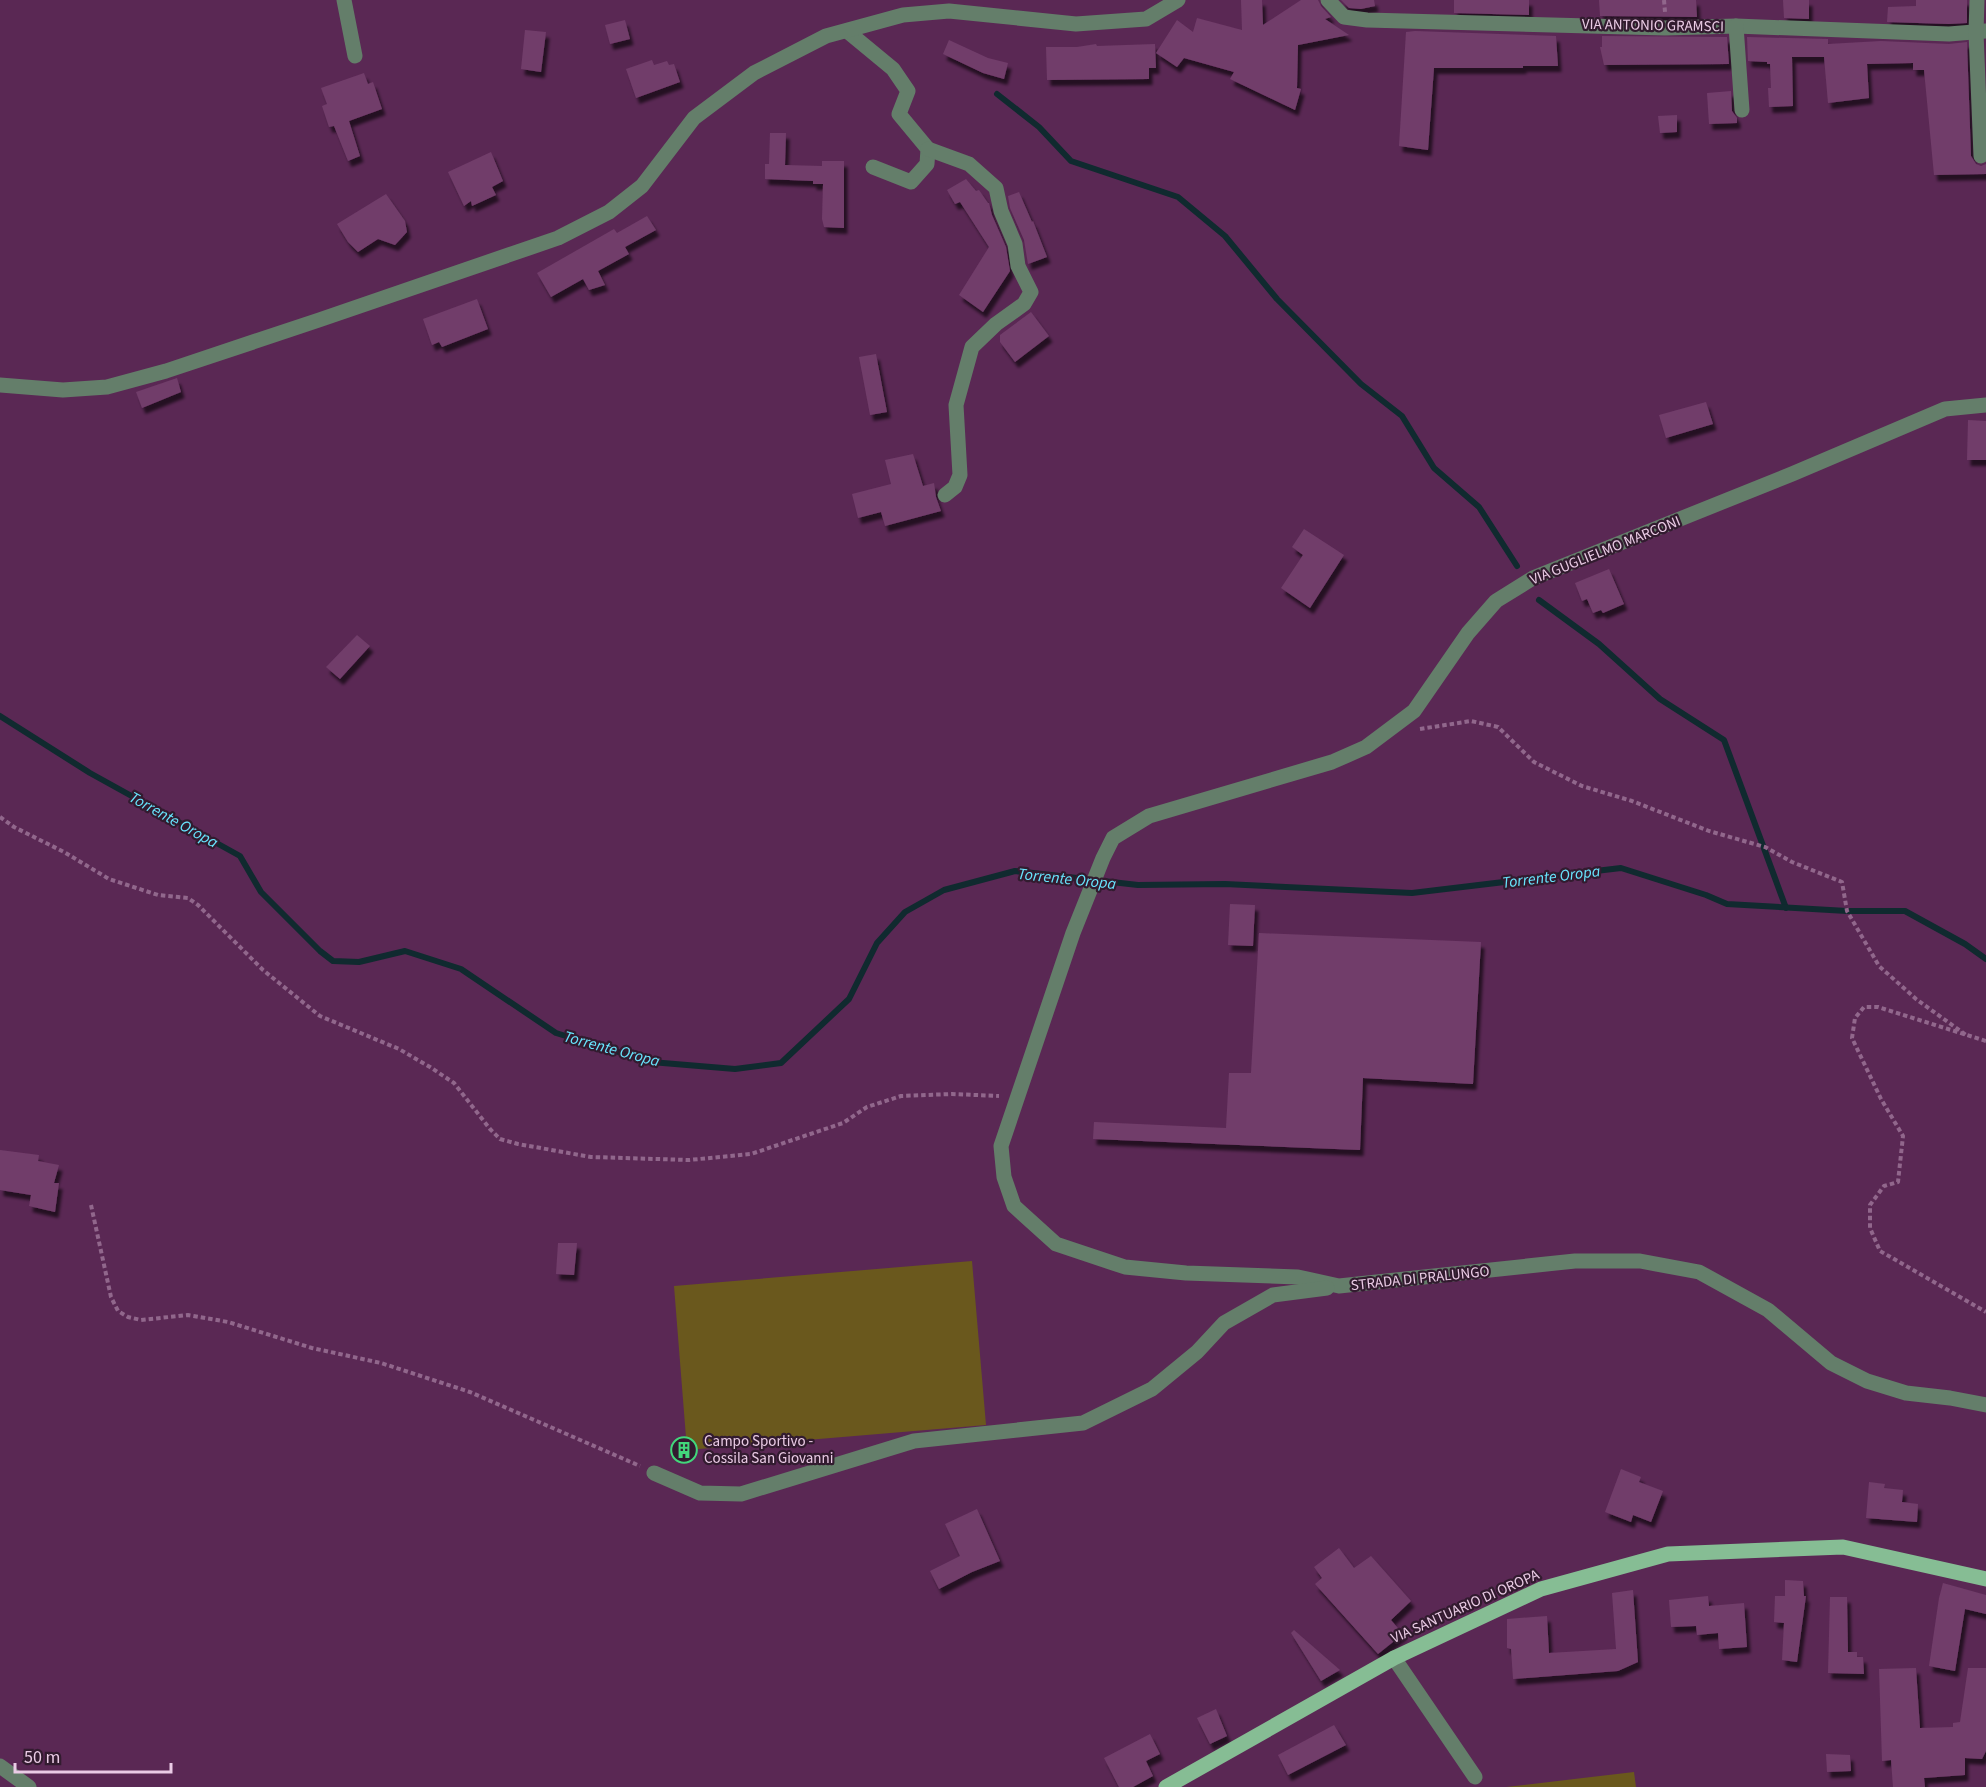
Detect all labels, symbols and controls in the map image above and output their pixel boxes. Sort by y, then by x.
street label: VIA ANTONIO GRAMSCI [1582,14,1724,37]
street label: VIA GUGLIELMO MARCONI [1527,511,1684,590]
water label: Torrente Oropa [125,786,222,854]
water label: Torrente Oropa [1501,860,1602,894]
water label: Torrente Oropa [1017,863,1118,895]
water label: Torrente Oropa [561,1026,663,1072]
street label: STRADA DI PRALUNGO [1350,1261,1490,1296]
place label: Campo Sportivo - Cossila San Giovanni [704,1431,833,1469]
building icon: Campo Sportivo - Cossila San Giovanni [669,1435,699,1465]
street label: VIA SANTUARIO DI OROPA [1388,1564,1543,1649]
scale bar [15,1736,171,1774]
text: 50 m [24,1745,60,1770]

